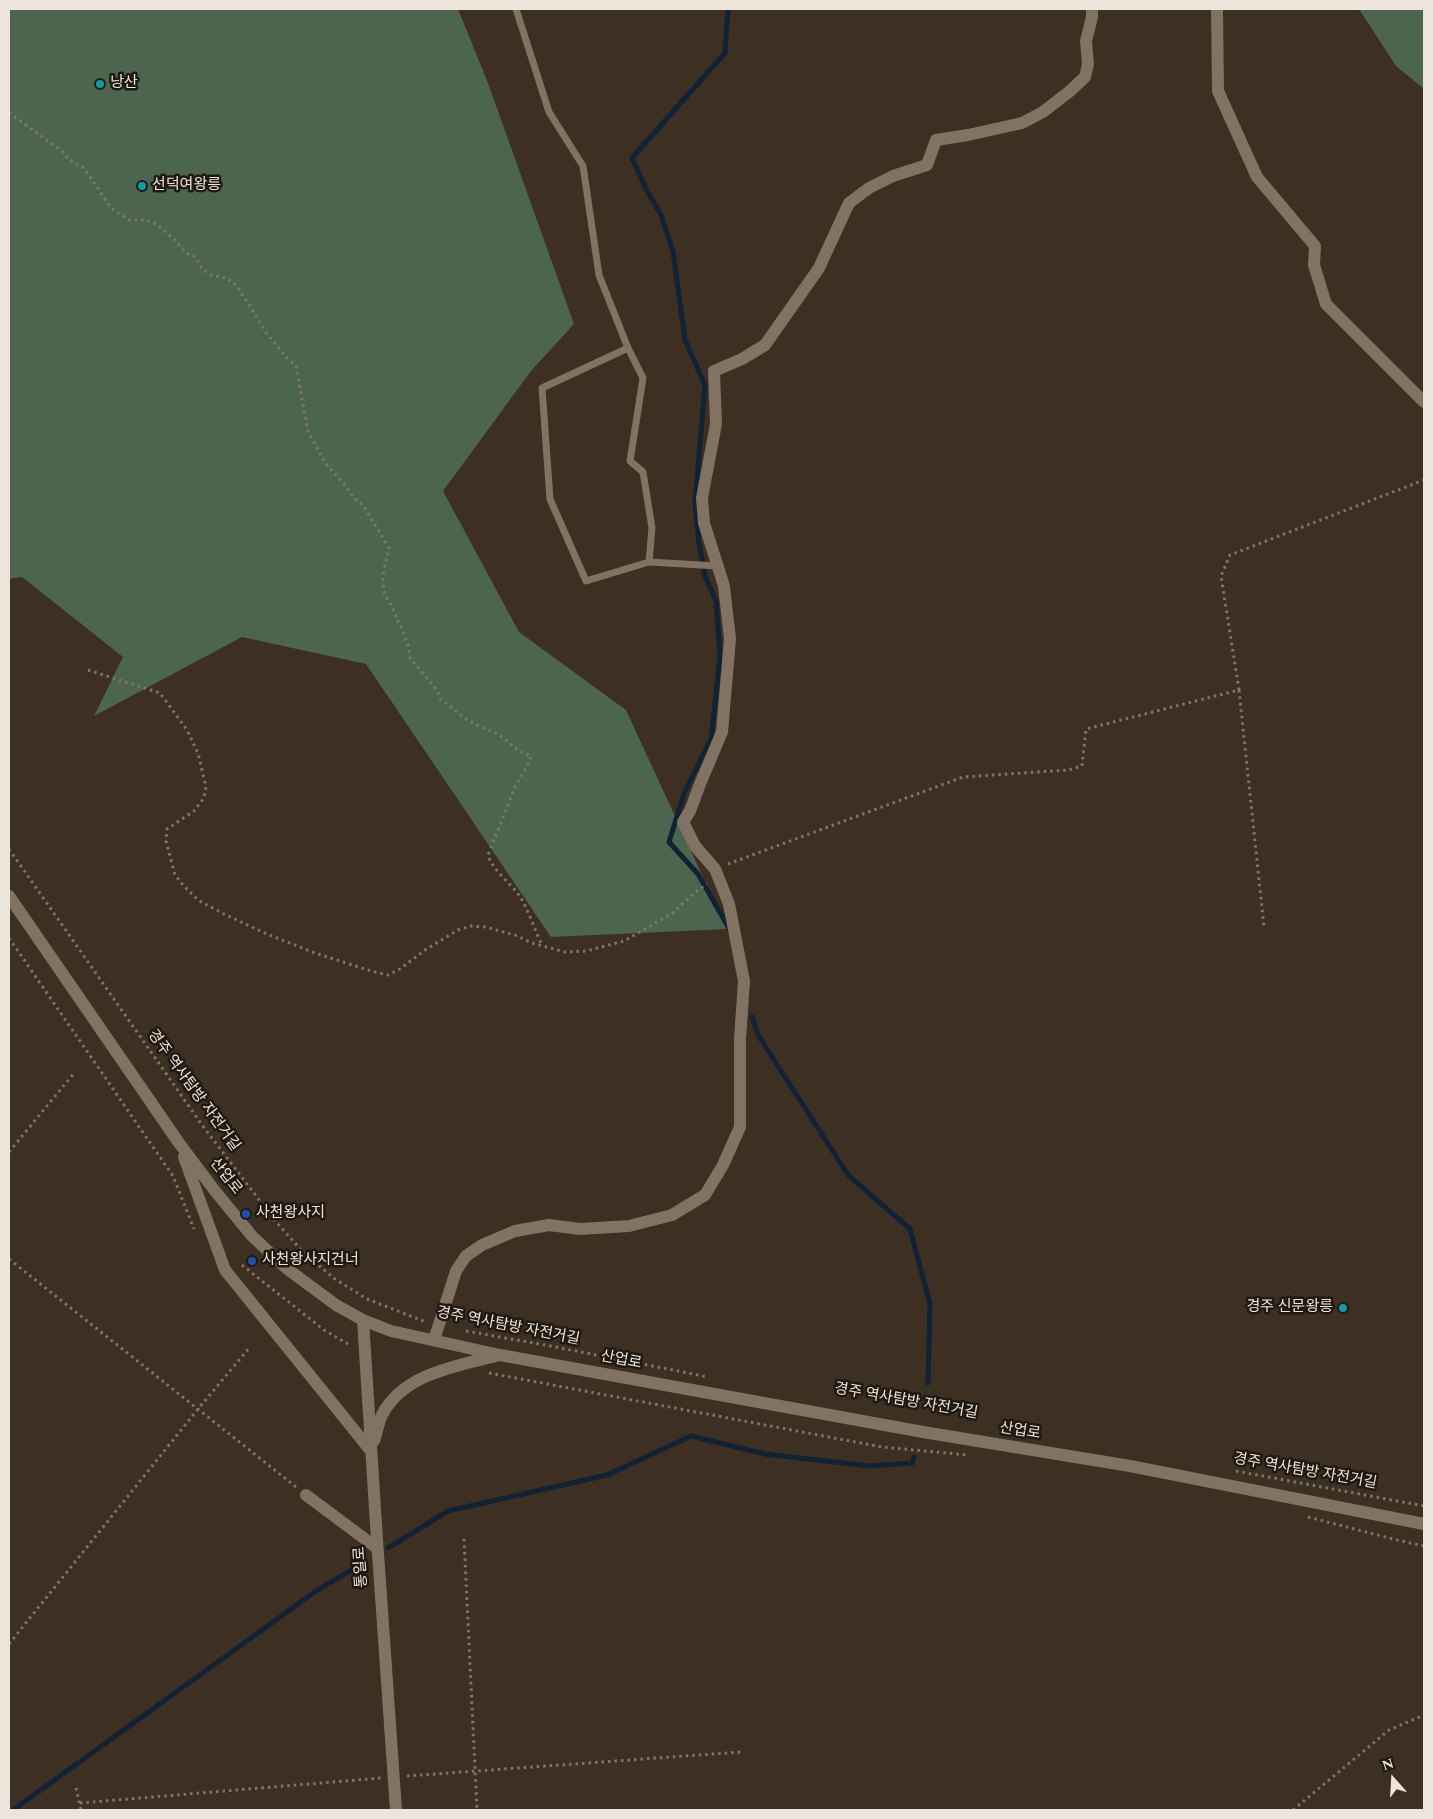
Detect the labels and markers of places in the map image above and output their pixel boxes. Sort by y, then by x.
place label: 낭산 [110,75,138,93]
marker: 낭산 [94,78,106,90]
place label: 선덕여왕릉 [152,177,221,195]
marker: 선덕여왕릉 [136,180,148,192]
place label: 사천왕사지 [256,1205,325,1223]
marker: 사천왕사지 [240,1208,252,1220]
place label: 사천왕사지건너 [262,1252,359,1270]
marker: 사천왕사지건너 [246,1255,258,1267]
place label: 경주 신문왕릉 [1246,1299,1333,1317]
marker: 경주 신문왕릉 [1337,1302,1349,1314]

